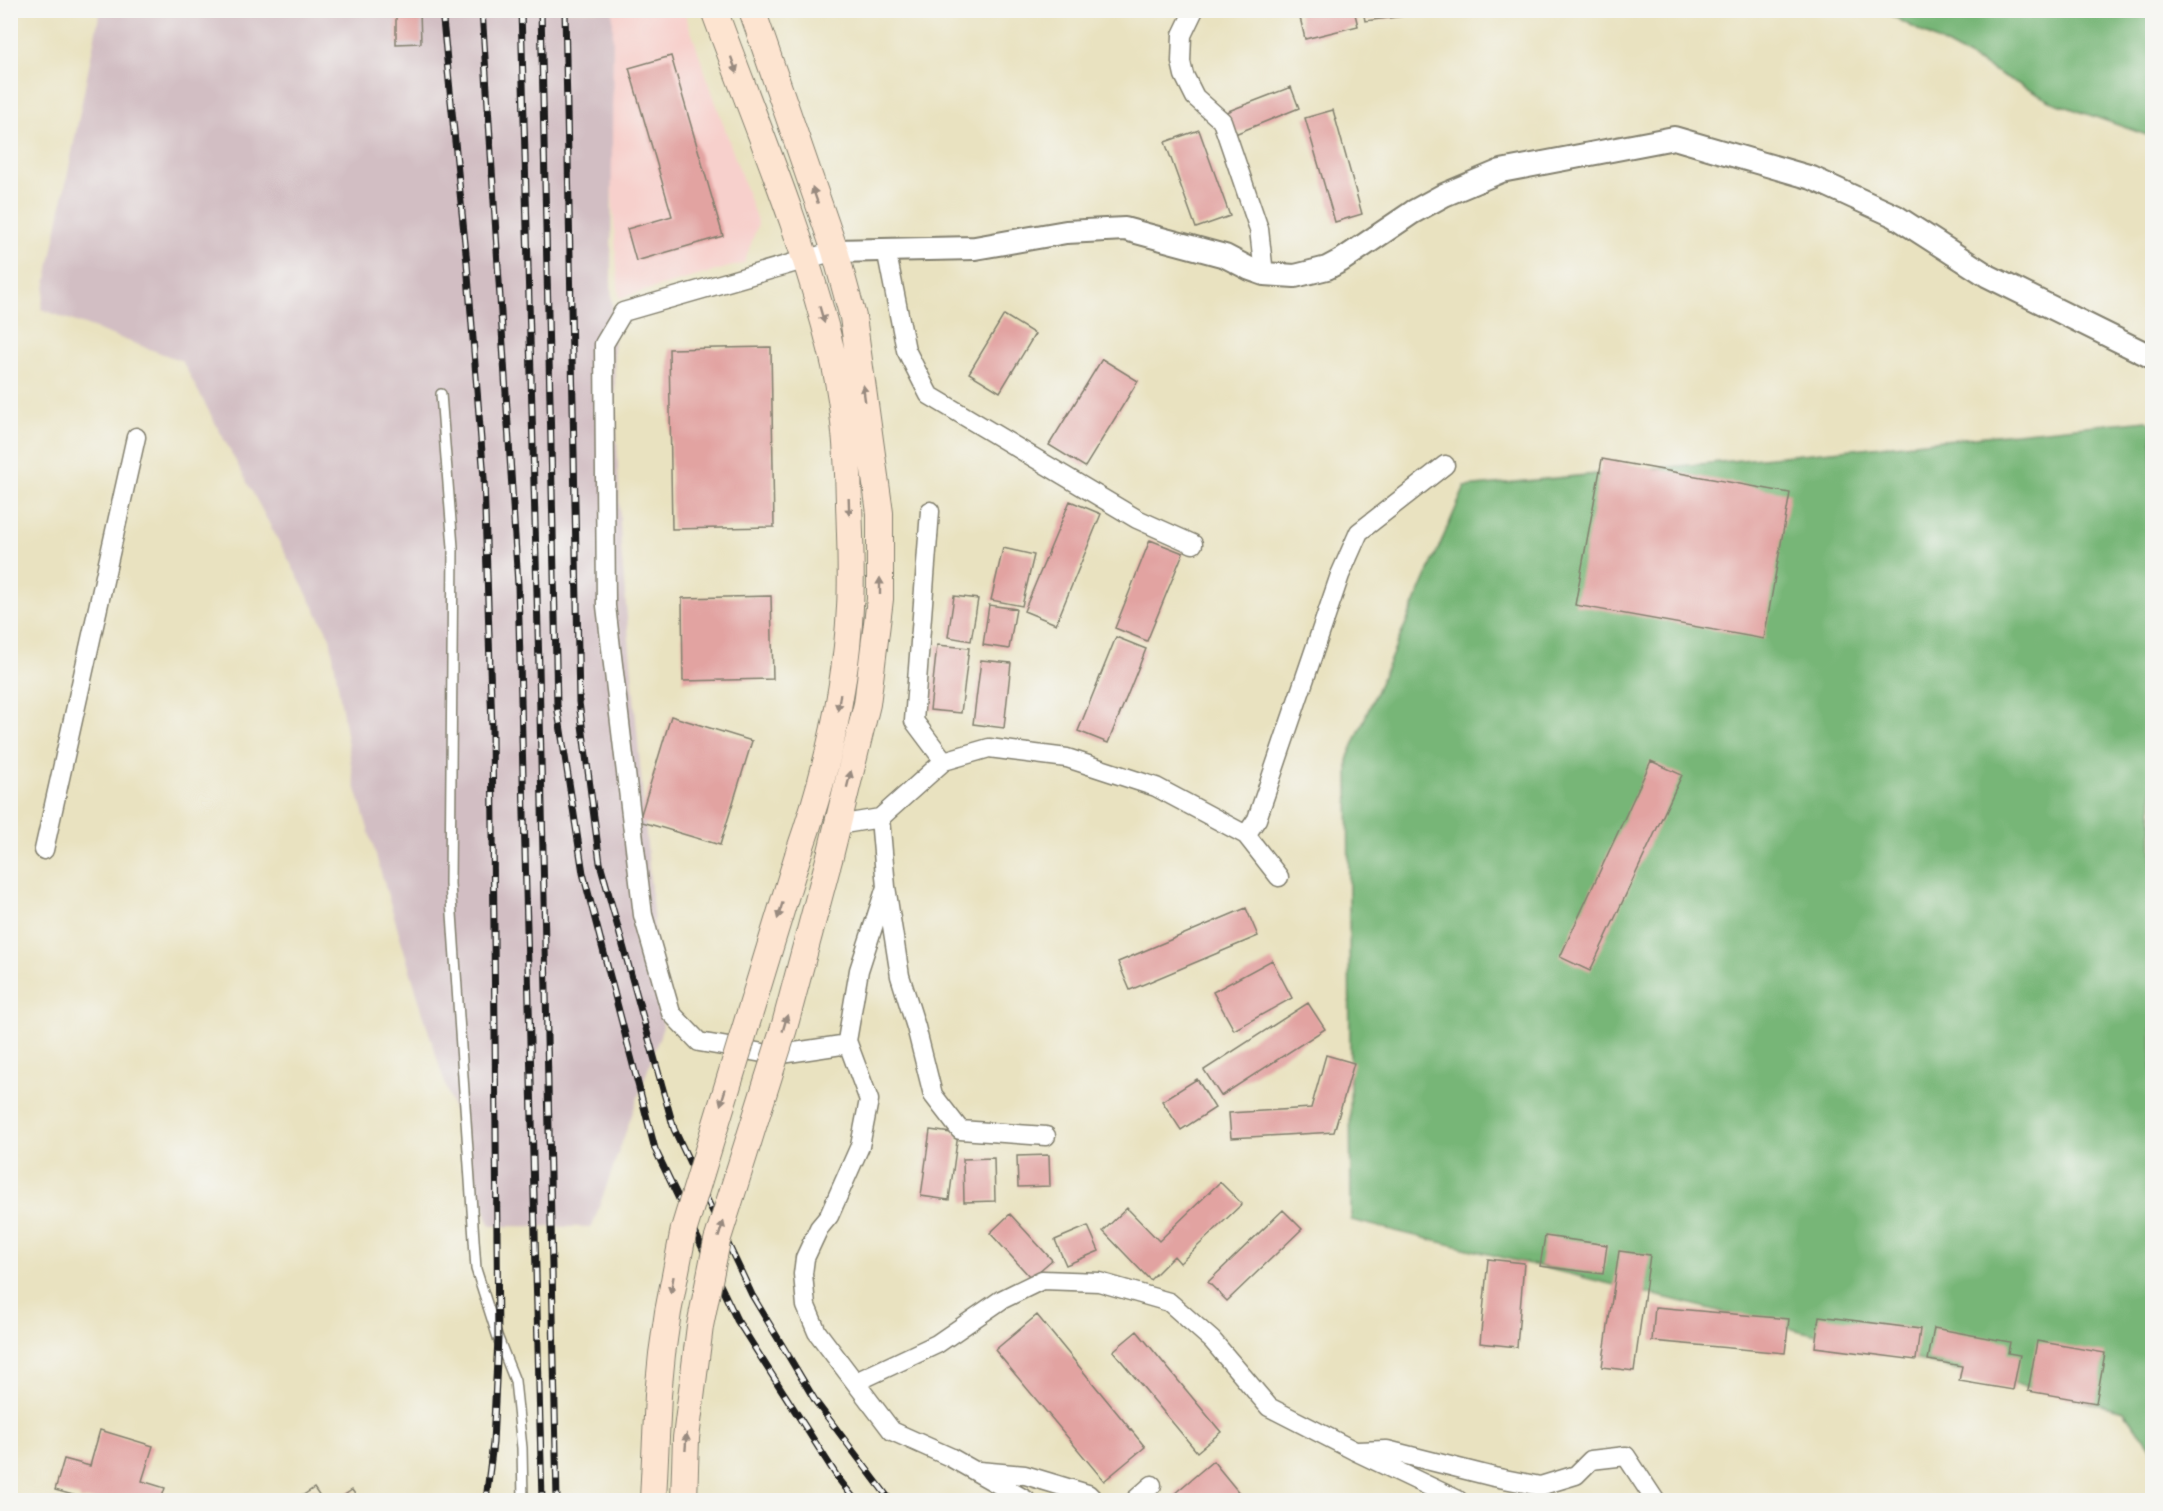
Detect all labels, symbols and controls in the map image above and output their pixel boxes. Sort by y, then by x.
one-way arrow [730,57,740,75]
one-way arrow [810,186,820,204]
one-way arrow [818,306,827,324]
one-way arrow [860,383,869,402]
one-way arrow [845,498,854,517]
one-way arrow [875,577,885,596]
one-way arrow [834,692,843,711]
one-way arrow [845,769,855,788]
one-way arrow [775,902,785,920]
one-way arrow [781,1014,790,1032]
one-way arrow [718,1088,728,1106]
one-way arrow [717,1220,726,1238]
one-way arrow [667,1276,676,1295]
one-way arrow [682,1433,691,1452]

